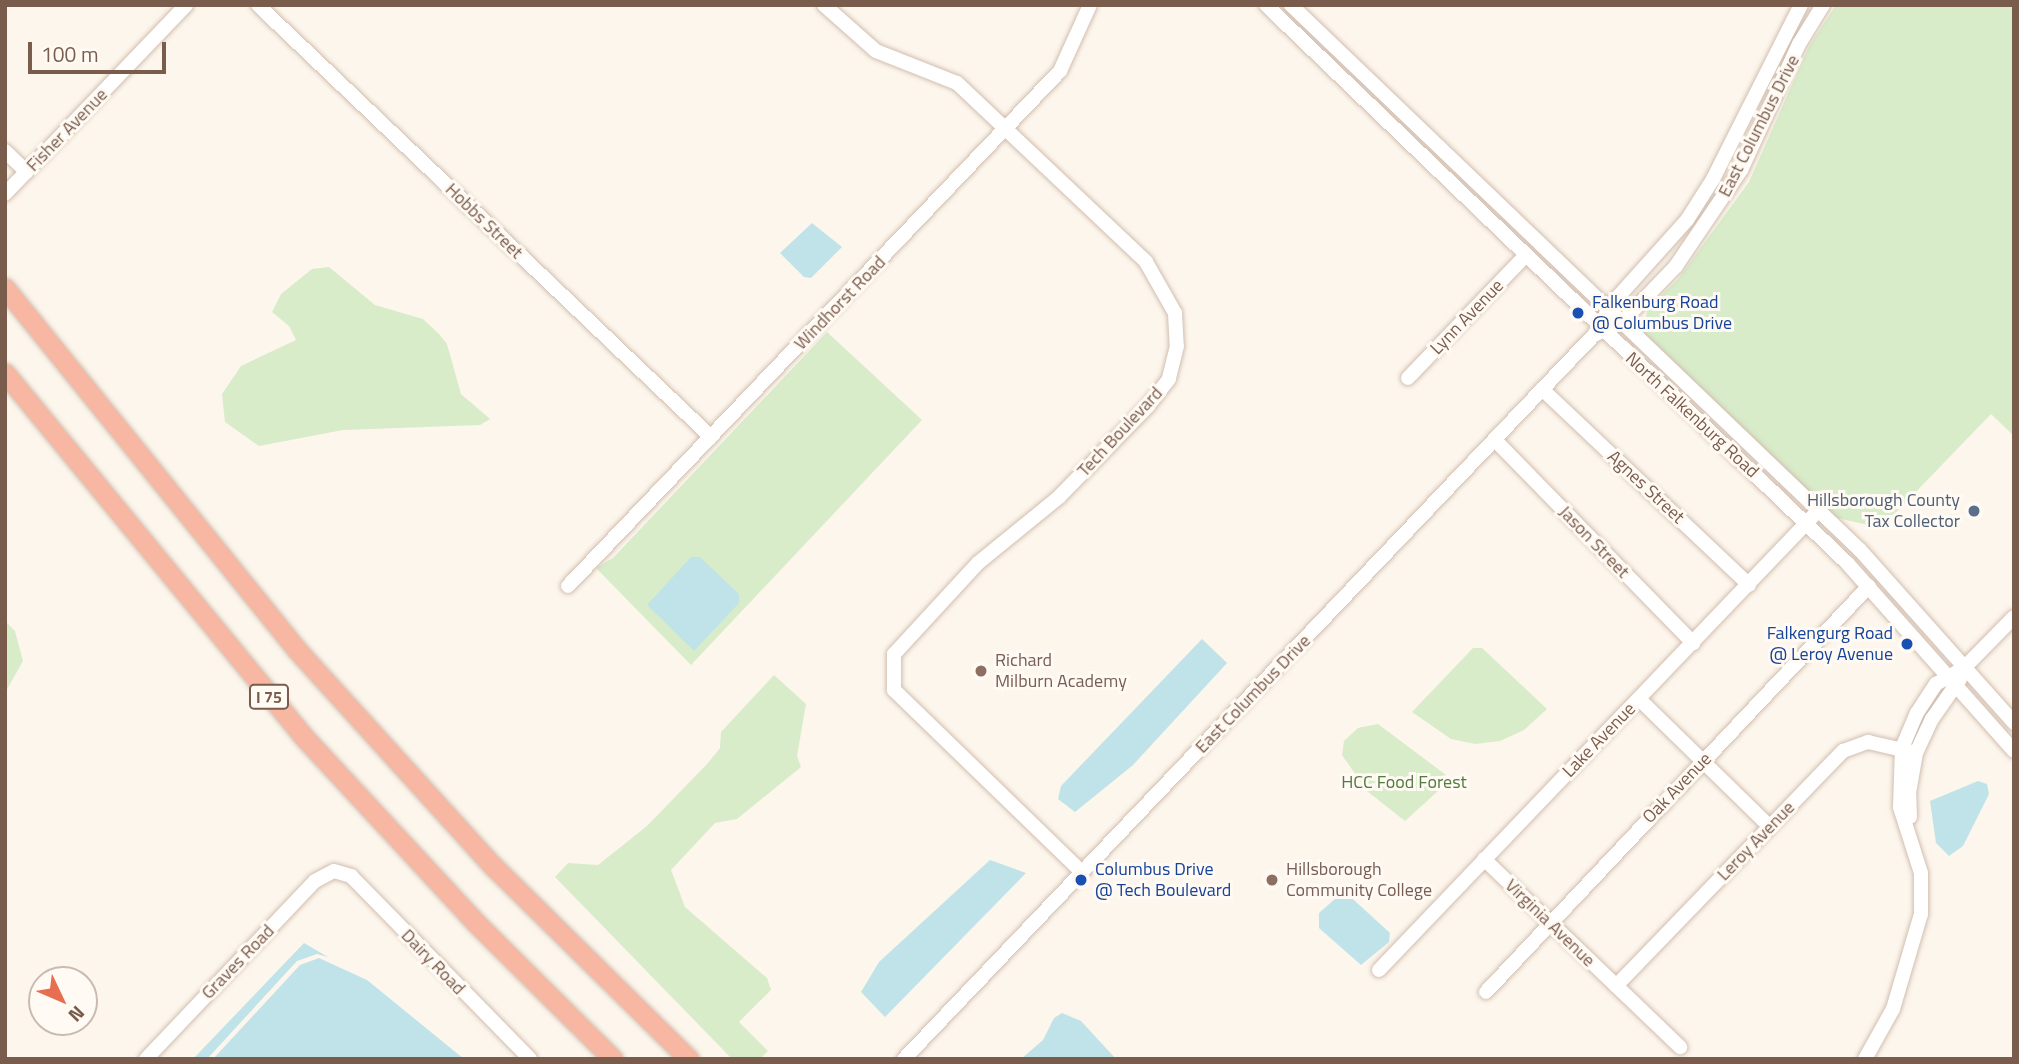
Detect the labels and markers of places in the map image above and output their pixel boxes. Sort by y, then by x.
place label: Falkenburg Road @ Columbus Drive [1592,292,1732,334]
marker: Falkenburg Road @ Columbus Drive [1570,305,1586,321]
place label: Hillsborough County Tax Collector [1807,490,1960,532]
marker: Hillsborough County Tax Collector [1966,503,1982,519]
place label: Falkengurg Road @ Leroy Avenue [1767,623,1893,666]
marker: Falkengurg Road @ Leroy Avenue [1899,636,1915,652]
place label: Richard Milburn Academy [995,650,1127,692]
marker: Richard Milburn Academy [973,663,989,679]
place label: Columbus Drive @ Tech Boulevard [1095,859,1231,902]
place label: Hillsborough Community College [1286,859,1432,902]
marker: Columbus Drive @ Tech Boulevard [1073,872,1089,888]
marker: Hillsborough Community College [1264,872,1280,888]

